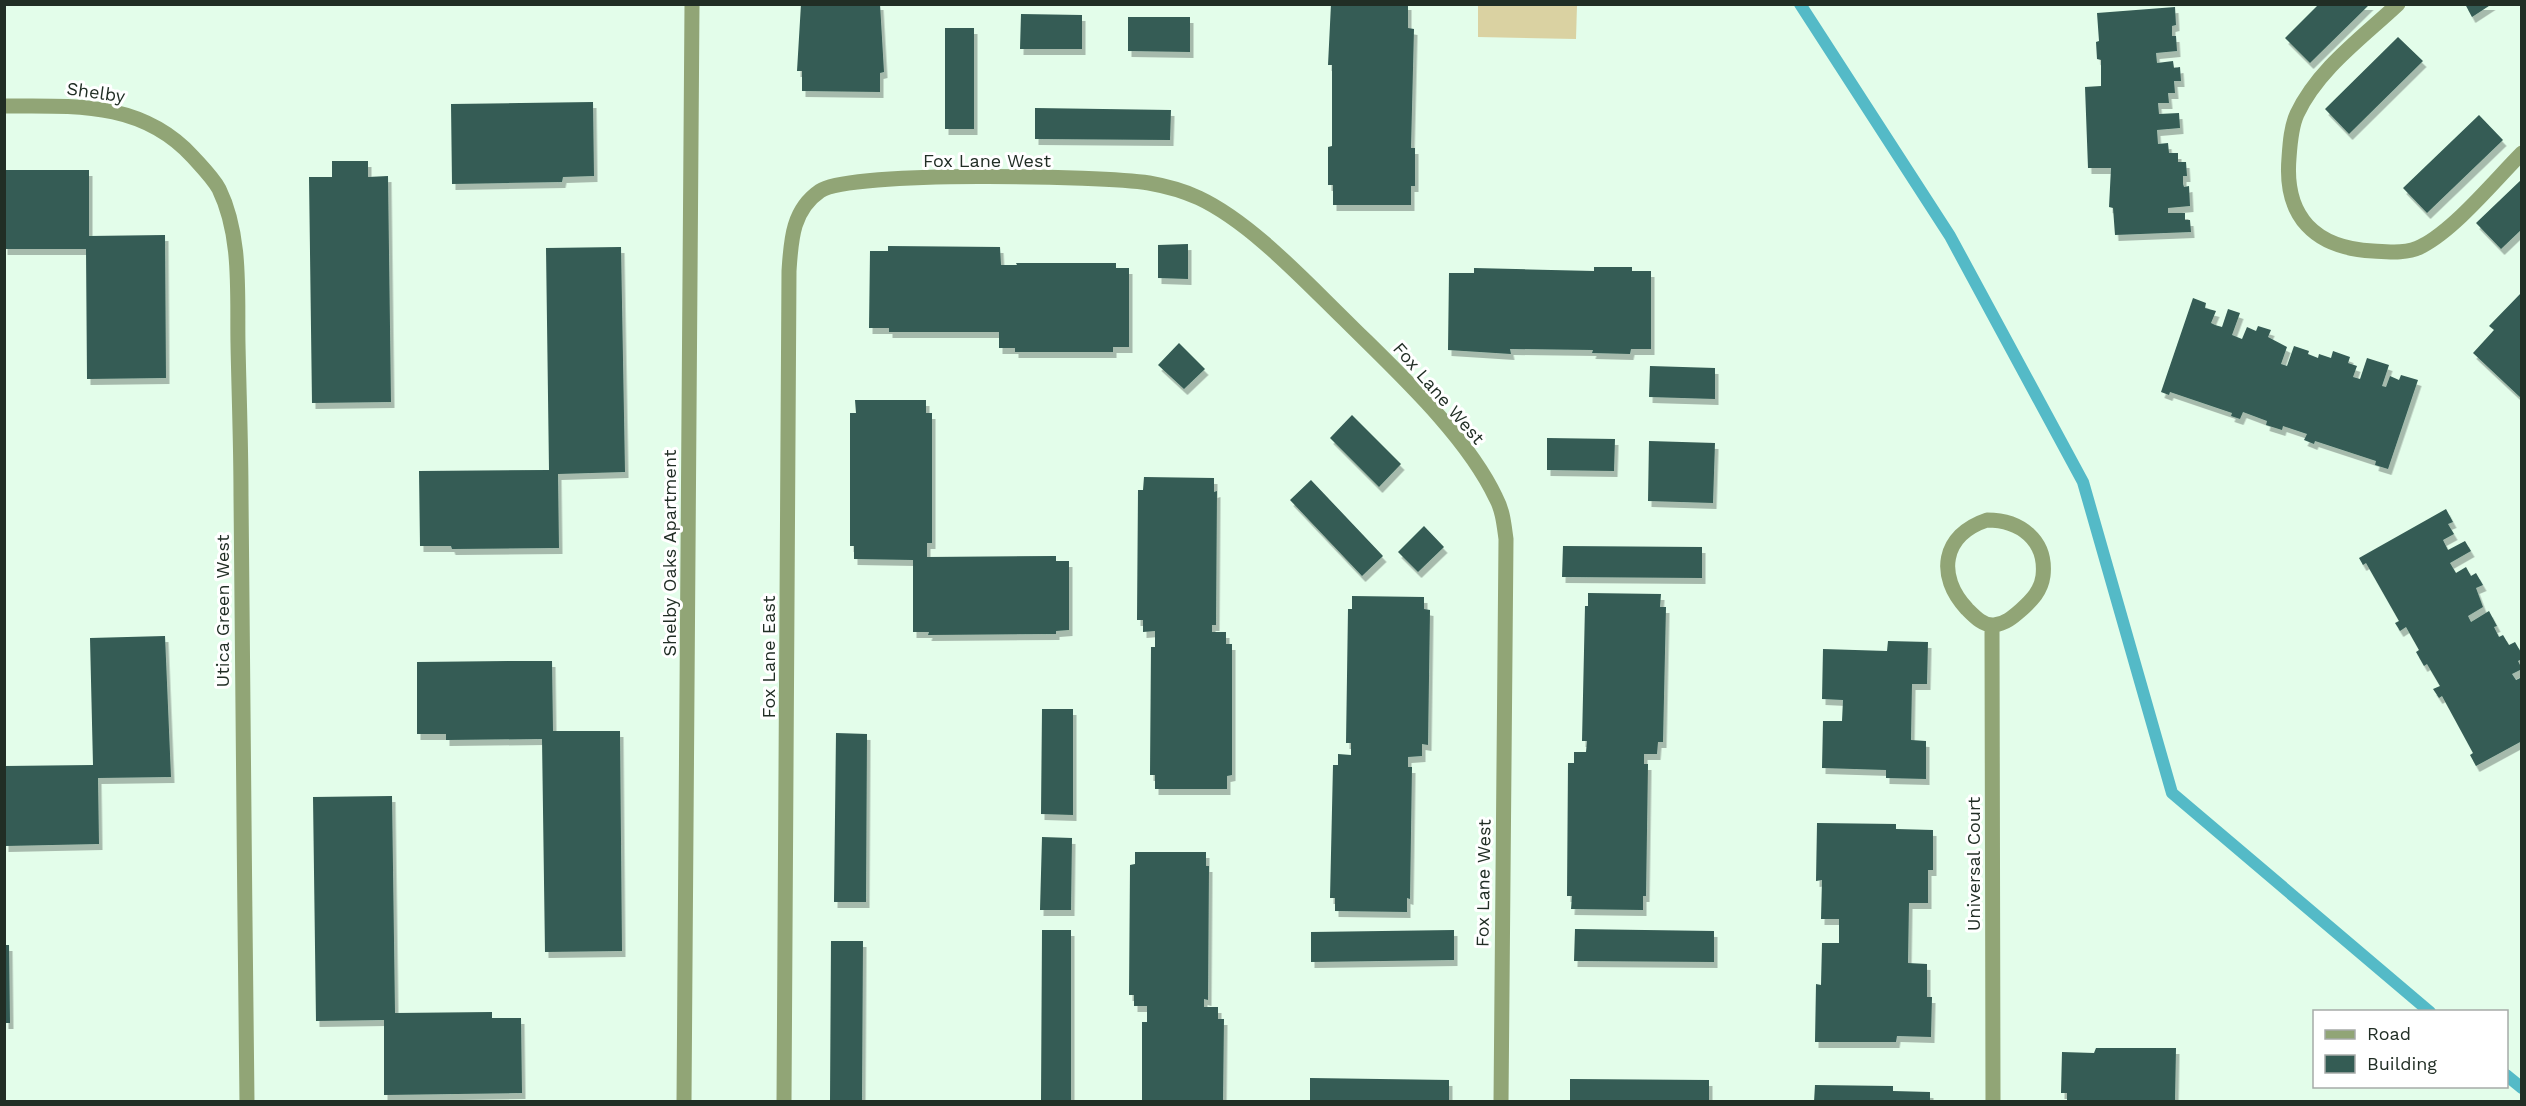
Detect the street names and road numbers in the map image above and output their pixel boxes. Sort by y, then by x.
street label: Shelby [65,78,127,107]
street label: Fox Lane West [923,150,1051,171]
street label: Fox Lane West [1389,338,1489,449]
street label: Shelby Oaks Apartment [659,449,680,656]
street label: Utica Green West [212,534,233,687]
street label: Fox Lane East [758,595,779,719]
street label: Universal Court [1963,796,1984,931]
street label: Fox Lane West [1471,818,1495,947]

